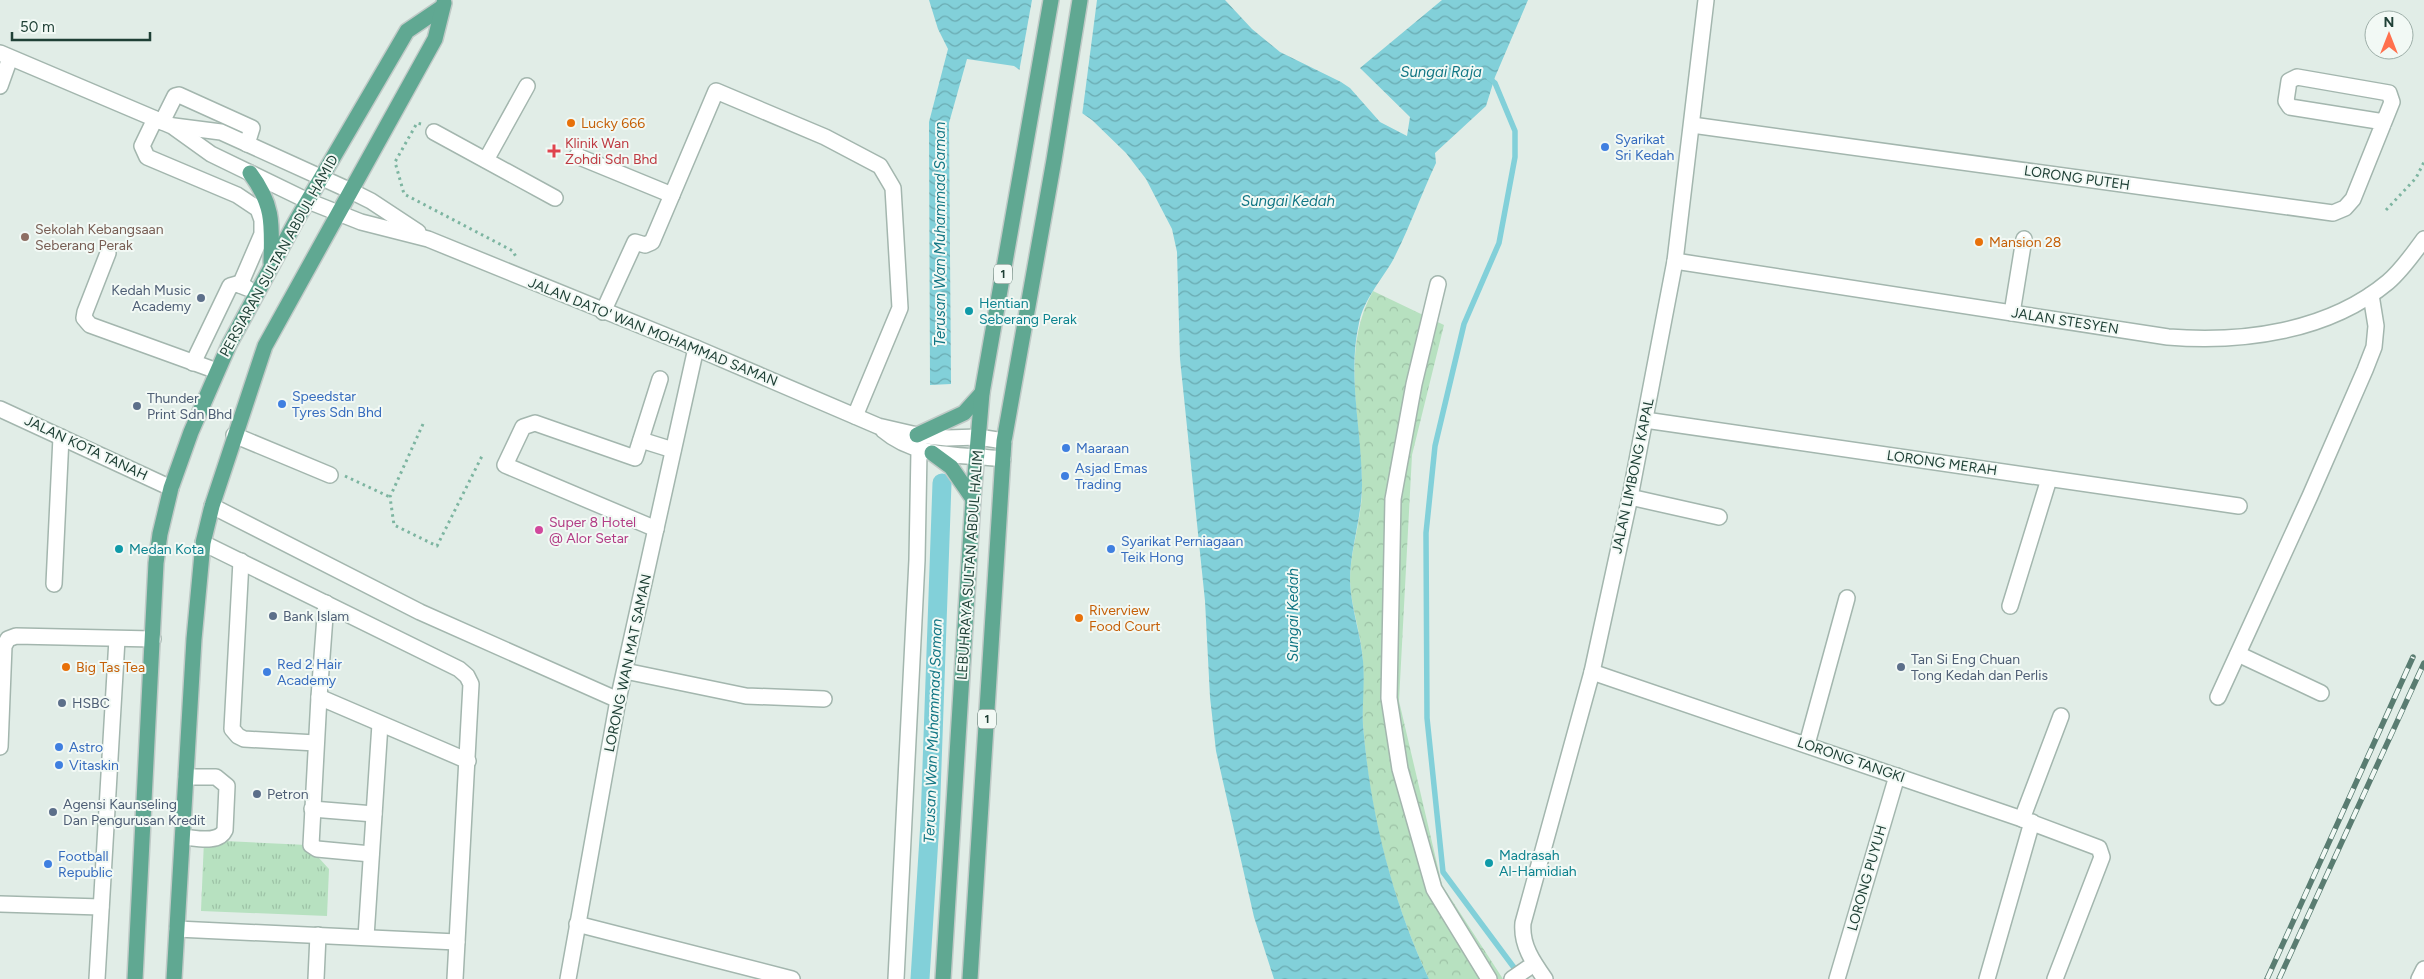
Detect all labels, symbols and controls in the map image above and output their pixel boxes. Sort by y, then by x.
scale bar [12,10,150,42]
north arrow [2364,10,2414,60]
text: N [2384,14,2394,31]
text: 50 m [20,18,55,36]
water label: Sungai Raja [1400,63,1482,81]
place label: Lucky 666 [581,115,645,132]
marker: Lucky 666 [565,117,577,129]
water label: Terusan Wan Muhammad Saman [931,122,949,346]
place label: Syarikat Sri Kedah [1615,131,1674,164]
place label: Klinik Wan Zohdi Sdn Bhd [565,135,657,168]
marker: Syarikat Sri Kedah [1599,141,1611,153]
marker: Klinik Wan Zohdi Sdn Bhd [547,144,561,158]
street label: PERSIARAN SULTAN ABDUL HAMID [216,152,342,360]
street label: LORONG PUTEH [2023,162,2131,194]
water label: Sungai Kedah [1241,192,1335,210]
place label: Sekolah Kebangsaan Seberang Perak [35,221,164,254]
marker: Sekolah Kebangsaan Seberang Perak [19,231,31,243]
place label: Mansion 28 [1989,234,2061,251]
marker: Mansion 28 [1973,236,1985,248]
road number: 1 [994,264,1012,284]
street label: JALAN DATO' WAN MOHAMMAD SAMAN [526,274,780,390]
place label: Kedah Music Academy [111,282,192,315]
marker: Kedah Music Academy [195,292,207,304]
place label: Hentian Seberang Perak [979,295,1077,328]
street label: JALAN STESYEN [2010,304,2120,338]
marker: Hentian Seberang Perak [963,305,975,317]
place label: Speedstar Tyres Sdn Bhd [292,388,382,421]
place label: Thunder Print Sdn Bhd [147,390,232,423]
street label: JALAN LIMBONG KAPAL [1608,396,1658,555]
marker: Speedstar Tyres Sdn Bhd [276,398,288,410]
marker: Thunder Print Sdn Bhd [131,400,143,412]
street label: JALAN KOTA TANAH [22,412,150,484]
place label: Maaraan [1076,440,1129,457]
marker: Maaraan [1060,442,1072,454]
street label: LORONG MERAH [1886,447,1998,479]
street label: LEBUHRAYA SULTAN ABDUL HALIM [953,449,987,681]
place label: Asjad Emas Trading [1075,460,1147,493]
marker: Asjad Emas Trading [1059,470,1071,482]
place label: Super 8 Hotel @ Alor Setar [549,514,636,547]
marker: Super 8 Hotel @ Alor Setar [533,524,545,536]
place label: Syarikat Perniagaan Teik Hong [1121,533,1243,566]
place label: Medan Kota [129,541,204,558]
marker: Medan Kota [113,543,125,555]
marker: Syarikat Perniagaan Teik Hong [1105,543,1117,555]
water label: Sungai Kedah [1284,568,1302,662]
street label: LORONG WAN MAT SAMAN [601,572,655,754]
place label: Riverview Food Court [1089,602,1160,635]
place label: Bank Islam [283,608,349,625]
marker: Bank Islam [267,610,279,622]
marker: Riverview Food Court [1073,612,1085,624]
water label: Terusan Wan Muhammad Saman [920,618,946,844]
place label: Tan Si Eng Chuan Tong Kedah dan Perlis [1911,651,2048,684]
place label: Red 2 Hair Academy [277,656,342,689]
place label: Big Tas Tea [76,659,145,676]
marker: Big Tas Tea [60,661,72,673]
marker: Tan Si Eng Chuan Tong Kedah dan Perlis [1895,661,1907,673]
marker: Red 2 Hair Academy [261,666,273,678]
place label: HSBC [72,695,110,712]
marker: HSBC [56,697,68,709]
road number: 1 [978,710,996,729]
street label: LORONG TANGKI [1795,734,1907,786]
place label: Astro [69,739,103,756]
marker: Astro [53,741,65,753]
place label: Vitaskin [69,757,119,774]
marker: Vitaskin [53,759,65,771]
place label: Petron [267,786,309,803]
marker: Petron [251,788,263,800]
place label: Agensi Kaunseling Dan Pengurusan Kredit [63,796,206,829]
marker: Agensi Kaunseling Dan Pengurusan Kredit [47,806,59,818]
street label: LORONG PUYUH [1844,823,1890,933]
place label: Madrasah Al-Hamidiah [1499,847,1577,880]
place label: Football Republic [58,848,113,881]
marker: Madrasah Al-Hamidiah [1483,857,1495,869]
marker: Football Republic [42,858,54,870]

